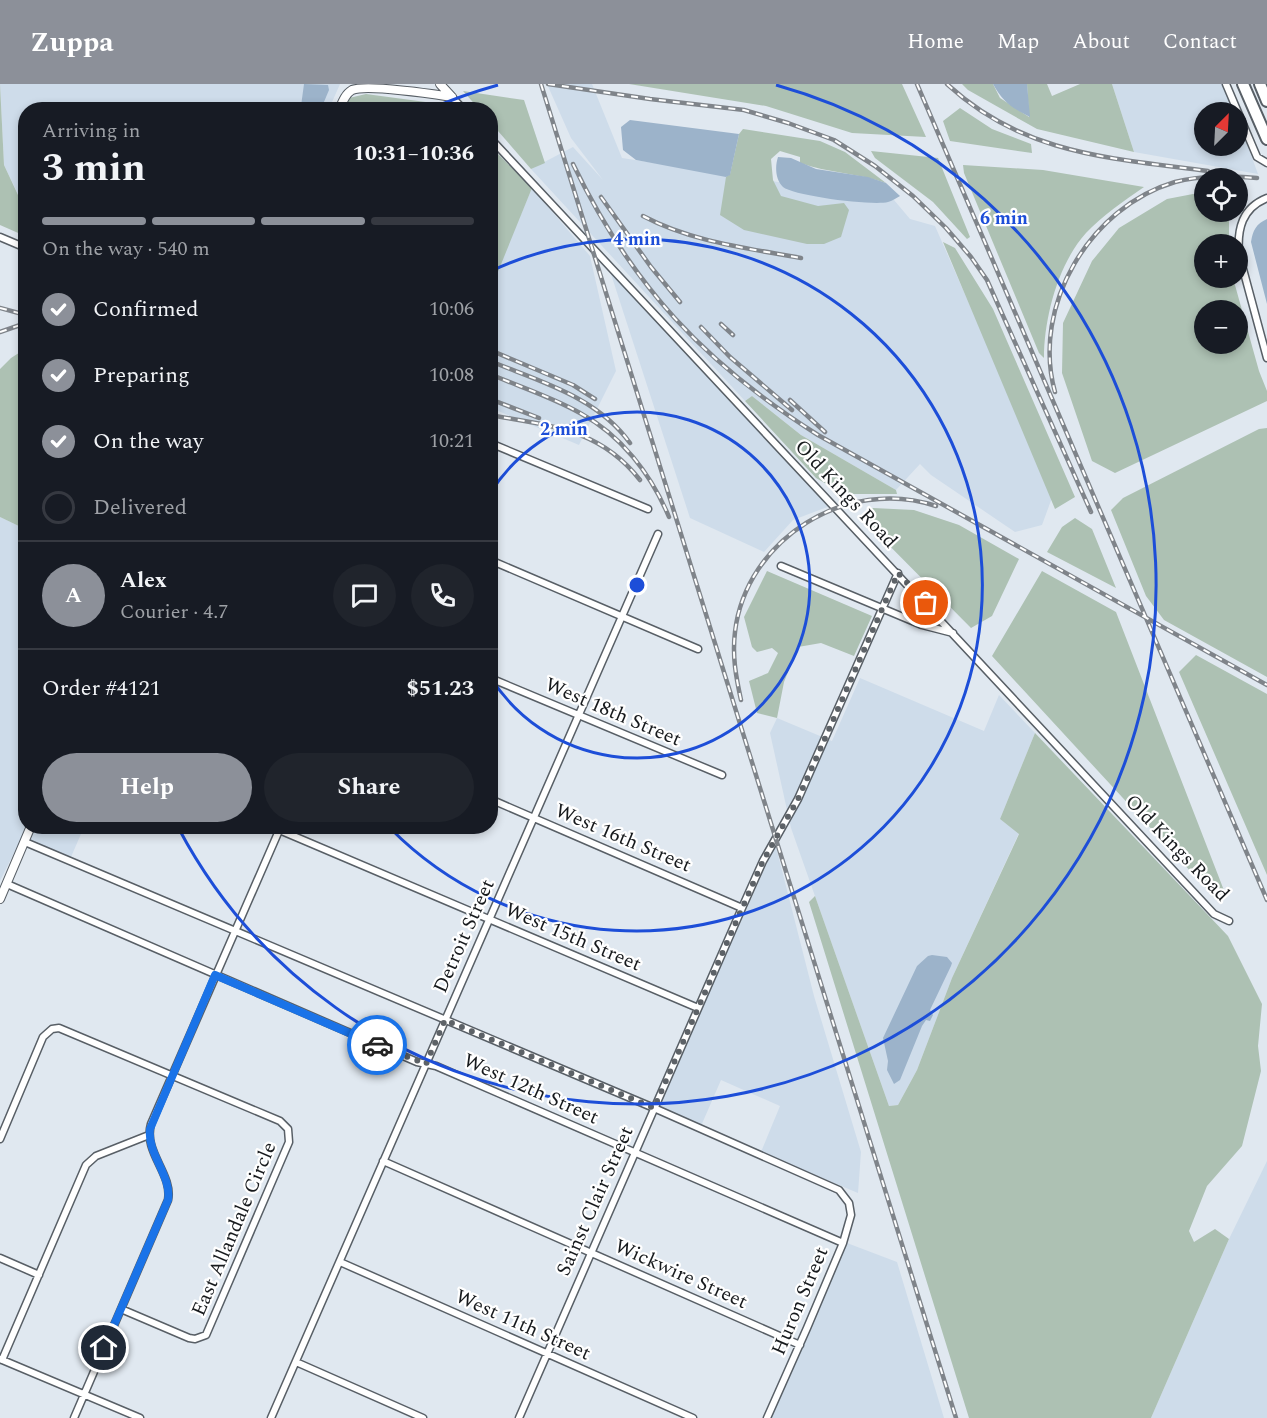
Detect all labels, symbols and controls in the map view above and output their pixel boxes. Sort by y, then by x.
text: Zuppa [30,21,114,64]
text: Home [907,26,964,58]
text: Map [997,26,1039,58]
text: About [1072,26,1130,58]
text: Contact [1163,26,1237,58]
north arrow [1194,102,1248,156]
map controls [1194,102,1248,354]
text: Arriving in [42,116,140,146]
text: 10:31–10:36 [352,137,474,170]
text: 3 min [42,139,146,198]
button: locate [1194,168,1248,222]
text: 6 min [980,205,1028,232]
text: 4 min [613,226,661,253]
text: On the way · 540 m [42,234,210,264]
button: + [1194,234,1248,288]
icon: check [42,293,75,326]
text: Confirmed [93,293,199,326]
text: 10:06 [429,294,474,324]
button: − [1194,300,1248,354]
icon: check [42,359,75,392]
text: Preparing [93,359,190,392]
text: 10:08 [429,360,474,390]
text: 2 min [540,416,588,443]
icon: check [42,425,75,458]
text: On the way [93,425,204,458]
text: 10:21 [429,426,474,456]
street label: Old Kings Road [787,433,905,555]
text: Delivered [93,491,187,524]
text: Alex [120,564,167,597]
button: chat [333,564,396,627]
button: phone [411,564,474,627]
centre of rings [627,575,647,595]
pin [900,577,951,628]
text: A [65,579,82,612]
icon: bag [909,586,942,619]
text: Courier · 4.7 [120,597,228,627]
street label: West 18th Street [540,670,686,754]
text: Order #4121 [42,672,161,705]
text: $51.23 [406,672,474,705]
button: Help [42,753,252,822]
button: Share [264,753,474,822]
street label: Old Kings Road [1118,787,1236,909]
street label: West 16th Street [550,796,696,880]
street label: Detroit Street [425,874,503,998]
street label: West 15th Street [500,895,646,979]
courier [347,1015,407,1075]
icon: car [361,1029,394,1062]
street label: West 12th Street [458,1046,604,1132]
street label: Sainst Clair Street [549,1121,641,1281]
street label: East Allandale Circle [184,1137,284,1321]
street label: Wickwire Street [610,1231,752,1317]
street label: Huron Street [764,1242,836,1360]
street label: West 11th Street [450,1282,596,1368]
pin [78,1322,129,1373]
icon: home [87,1331,120,1364]

